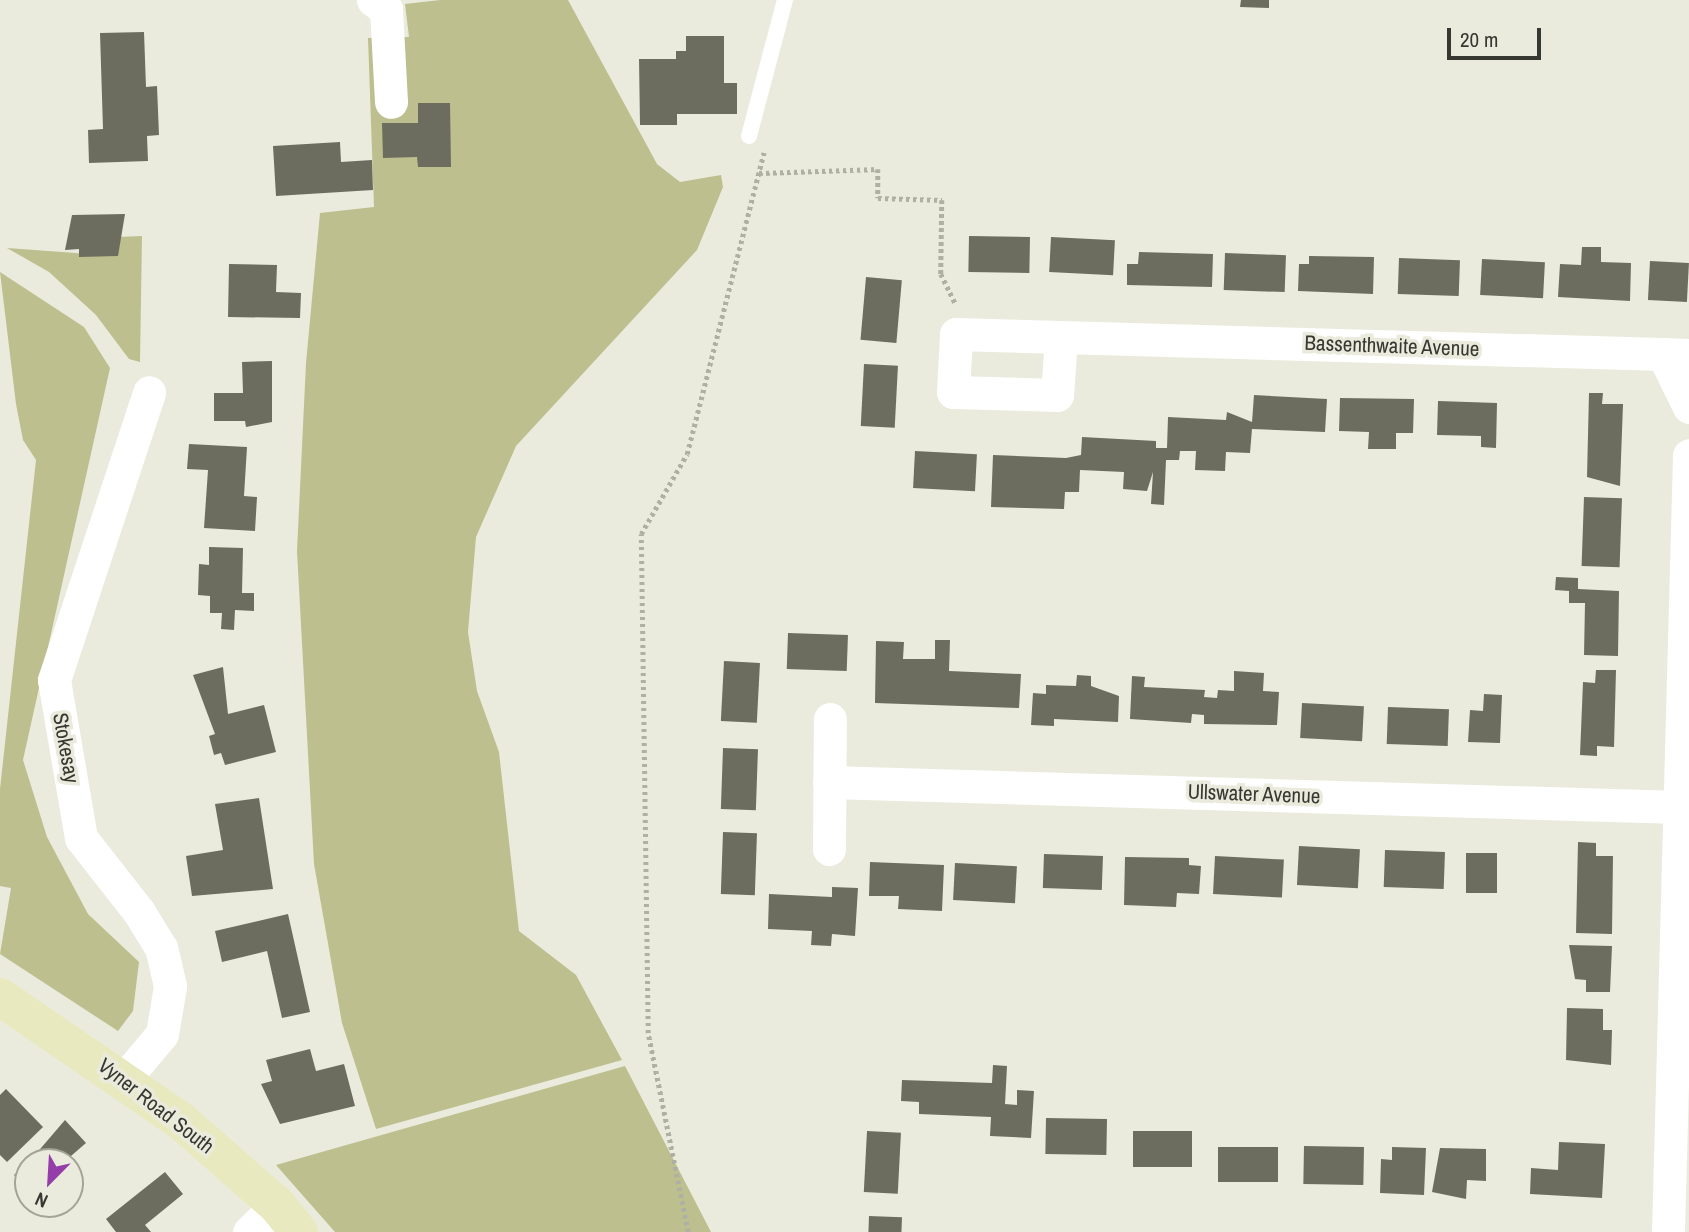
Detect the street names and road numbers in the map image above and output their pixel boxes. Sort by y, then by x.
street label: Bassenthwaite Avenue [1304,330,1480,362]
street label: Stokesay [47,711,85,785]
street label: Ullswater Avenue [1187,779,1321,809]
street label: Vyner Road South [93,1053,219,1159]

